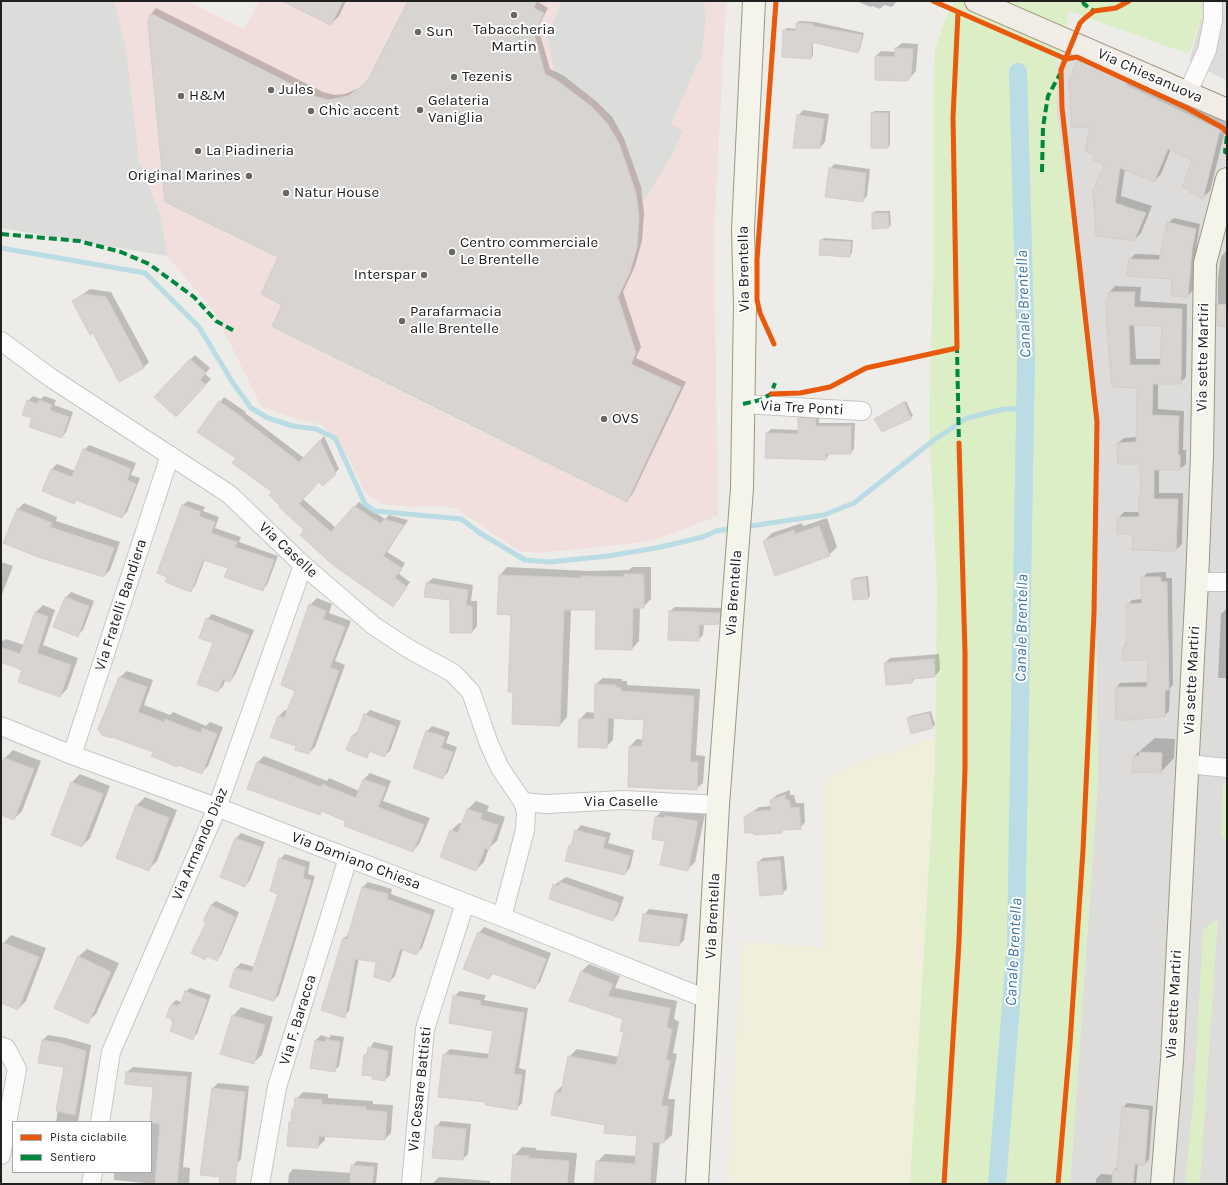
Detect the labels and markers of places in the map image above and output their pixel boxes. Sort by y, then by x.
marker: Tabaccheria Martin [509,10,519,20]
place label: Tabaccheria Martin [473,21,555,56]
place label: Sun [426,23,453,41]
marker: Sun [413,27,423,37]
place label: Tezenis [462,68,512,86]
marker: Tezenis [449,72,459,82]
place label: Jules [279,81,314,99]
marker: Jules [266,85,276,95]
place label: H&M [189,87,225,105]
marker: H&M [176,91,186,101]
place label: Gelateria Vaniglia [428,92,489,127]
place label: Chìc accent [319,102,399,120]
marker: Gelateria Vaniglia [415,105,425,115]
marker: Chìc accent [306,106,316,116]
place label: La Piadineria [206,142,294,160]
marker: La Piadineria [193,146,203,156]
place label: Original Marines [128,167,241,185]
marker: Original Marines [244,171,254,181]
place label: Natur House [294,184,379,202]
marker: Natur House [281,188,291,198]
place label: Centro commerciale Le Brentelle [460,234,598,269]
marker: Centro commerciale Le Brentelle [447,247,457,257]
place label: Interspar [354,266,416,284]
marker: Interspar [419,270,429,280]
place label: Parafarmacia alle Brentelle [410,303,502,338]
marker: Parafarmacia alle Brentelle [397,316,407,326]
place label: OVS [612,410,639,428]
marker: OVS [599,414,609,424]

